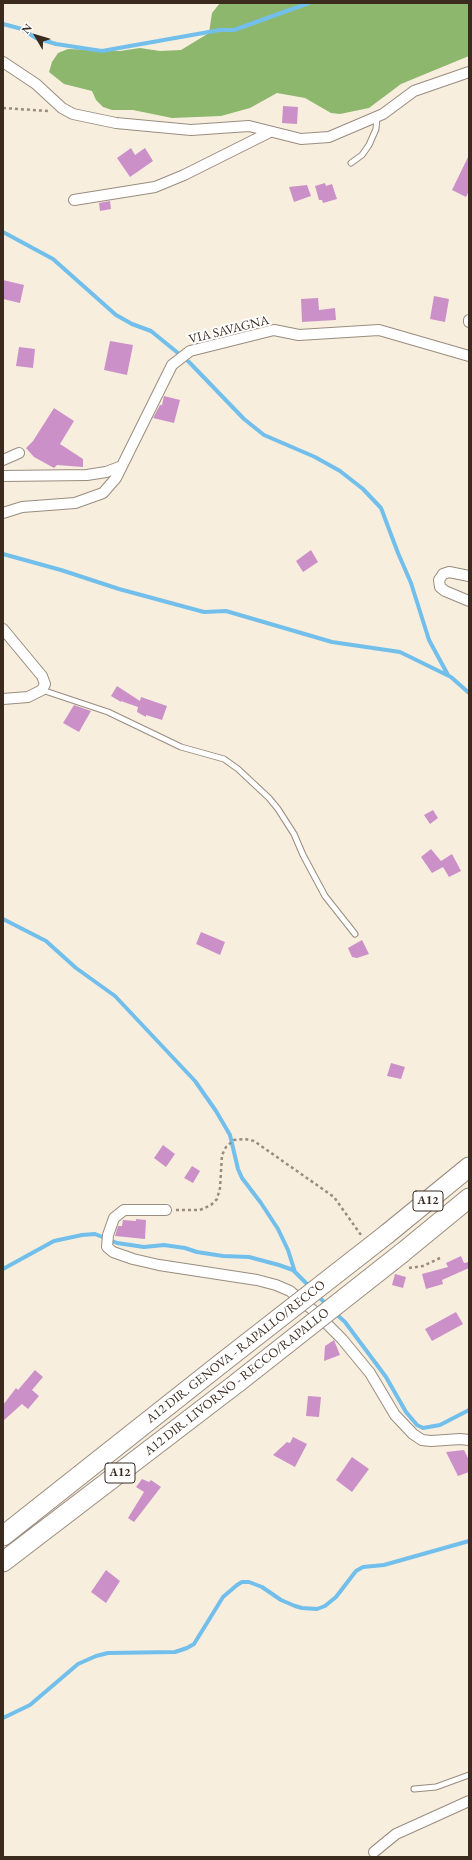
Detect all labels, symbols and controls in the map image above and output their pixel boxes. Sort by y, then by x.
north arrow [16,16,56,56]
text: N [18,21,35,36]
street label: VIA SAVAGNA [187,312,271,348]
road number: A12 [413,1191,443,1211]
street label: A12 DIR. GENOVA - RAPALLO/RECCO [143,1277,329,1427]
street label: A12 DIR. LIVORNO - RECCO/RAPALLO [141,1305,333,1459]
road number: A12 [105,1463,135,1483]

